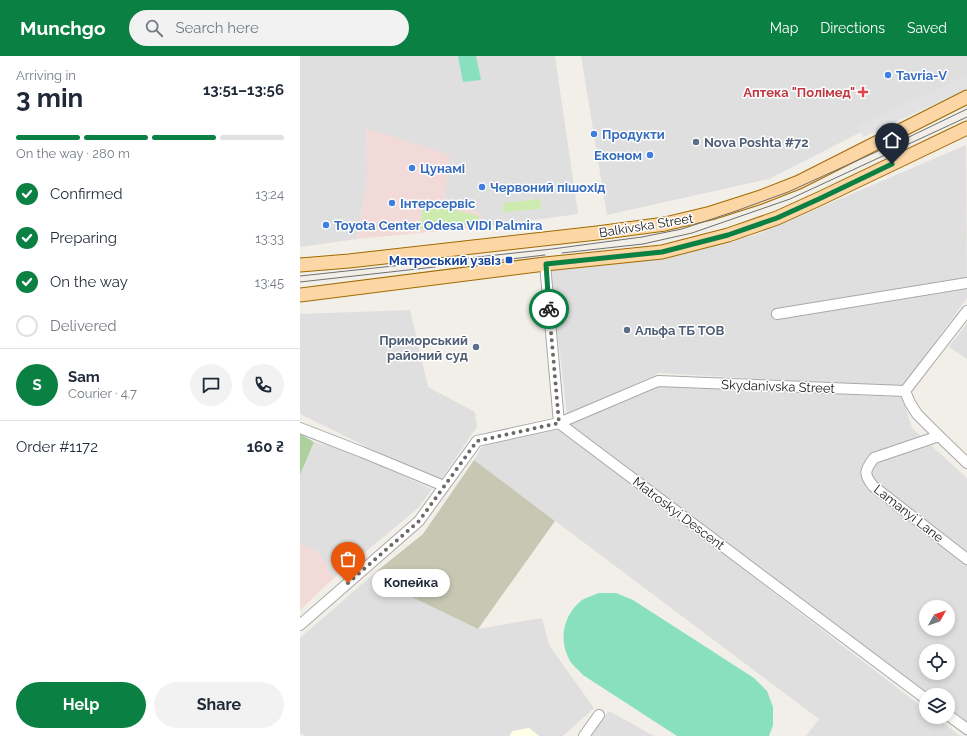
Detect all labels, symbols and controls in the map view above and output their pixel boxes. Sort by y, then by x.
search box [129,10,409,46]
text: Munchgo [20,17,105,39]
icon: search [143,17,165,39]
text: Search here [175,19,259,37]
text: Map [770,20,798,36]
text: Directions [820,20,885,36]
text: Saved [907,20,947,36]
text: Arriving in [16,68,76,83]
place label: Tavria-V [896,68,947,83]
marker: Tavria-V [883,70,893,80]
text: 13:51–13:56 [203,81,284,99]
text: 3 min [16,83,83,113]
place label: Аптека "Полімед" [743,85,855,100]
marker: Аптека "Полімед" [858,87,868,97]
pin [875,123,909,164]
place label: Продукти [602,127,665,142]
marker: Продукти [589,129,599,139]
icon: home [881,129,903,151]
place label: Nova Poshta #72 [704,135,809,150]
marker: Nova Poshta #72 [691,137,701,147]
text: On the way · 280 m [16,146,130,161]
place label: Економ [594,148,642,163]
marker: Економ [645,150,655,160]
place label: Цунамі [420,161,465,176]
marker: Цунамі [407,163,417,173]
place label: Червоний пішохід [490,180,605,195]
marker: Червоний пішохід [477,182,487,192]
icon: check [16,183,38,205]
text: Confirmed [50,185,123,203]
text: 13:24 [255,187,284,202]
place label: Інтерсервіс [400,196,476,211]
marker: Інтерсервіс [387,198,397,208]
street label: Balkivska Street [598,211,695,240]
place label: Toyota Center Odesa VIDI Palmira [334,218,543,233]
marker: Toyota Center Odesa VIDI Palmira [321,220,331,230]
icon: check [16,227,38,249]
text: Preparing [50,229,117,247]
text: 13:33 [255,231,284,246]
place label: Матроський узвіз [389,253,502,268]
marker: Матроський узвіз [504,255,514,265]
icon: check [16,271,38,293]
text: On the way [50,273,128,291]
text: 13:45 [255,275,284,290]
courier [529,289,569,329]
icon: bike [538,298,560,320]
text: Delivered [50,317,117,335]
place label: Альфа ТБ ТОВ [635,323,724,338]
marker: Альфа ТБ ТОВ [622,325,632,335]
place label: Приморський районий суд [379,333,468,363]
marker: Приморський районий суд [471,342,481,352]
button: chat [190,364,232,406]
button: phone [242,364,284,406]
text: Sam [68,368,100,386]
text: S [32,376,42,394]
street label: Skydanivska Street [721,377,836,396]
text: Courier · 4.7 [68,386,137,401]
text: Order #1172 [16,438,98,456]
text: 160 ₴ [247,438,284,456]
street label: Matroskyi Descent [630,474,728,553]
street label: Lamanyi Lane [871,482,947,545]
pin [331,542,365,583]
icon: bag [337,548,359,570]
callout: Копейка [372,569,450,597]
text: Копейка [384,575,438,590]
north arrow [919,600,955,636]
map controls [919,600,955,724]
button: locate [919,644,955,680]
button: Help [16,682,146,728]
button: Share [154,682,284,728]
button: layers [919,688,955,724]

